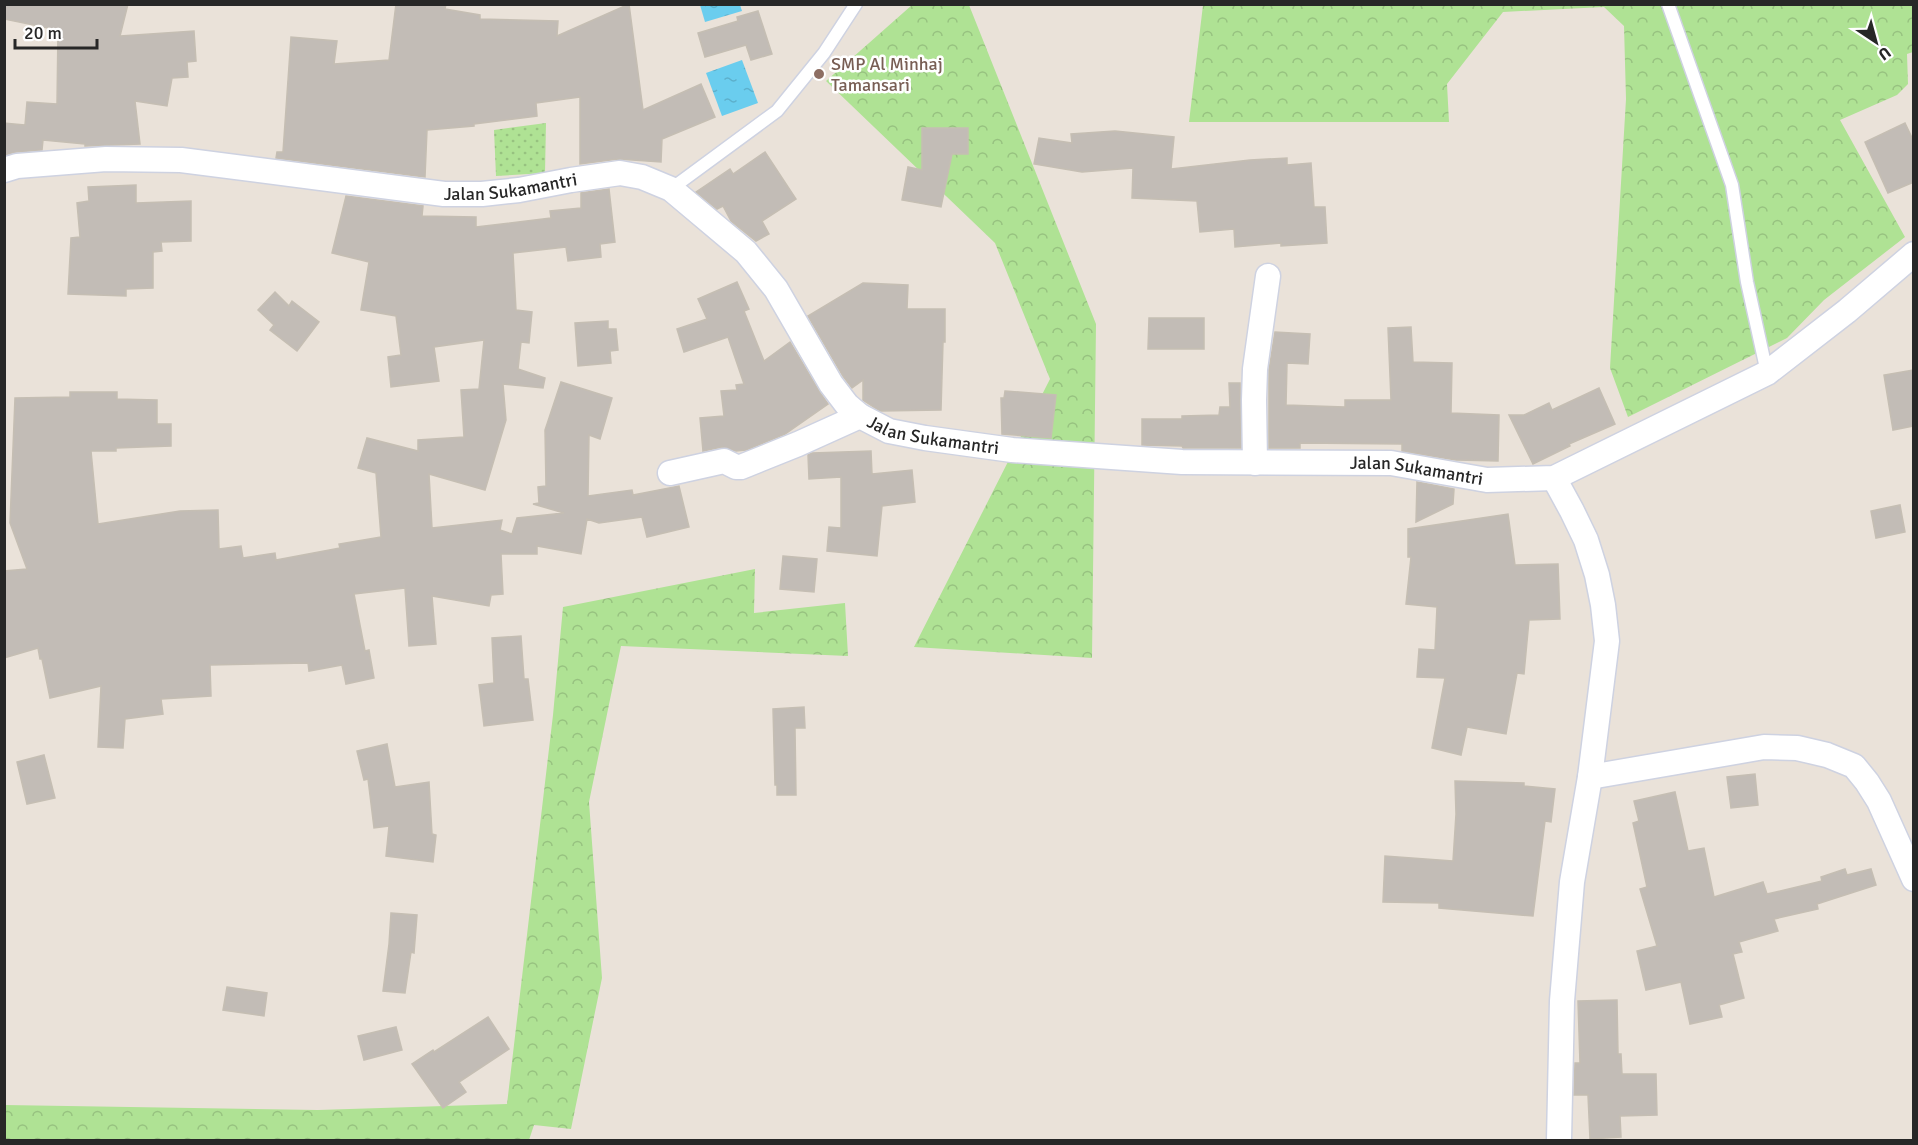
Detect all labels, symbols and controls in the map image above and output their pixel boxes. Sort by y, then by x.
scale bar [15,12,98,50]
north arrow [1846,12,1906,72]
text: 20 m [24,22,62,44]
text: U [1874,42,1894,65]
place label: SMP Al Minhaj Tamansari [831,53,943,96]
marker: SMP Al Minhaj Tamansari [812,67,826,81]
street label: Jalan Sukamantri [444,168,579,205]
street label: Jalan Sukamantri [863,411,1000,459]
street label: Jalan Sukamantri [1350,452,1485,490]

